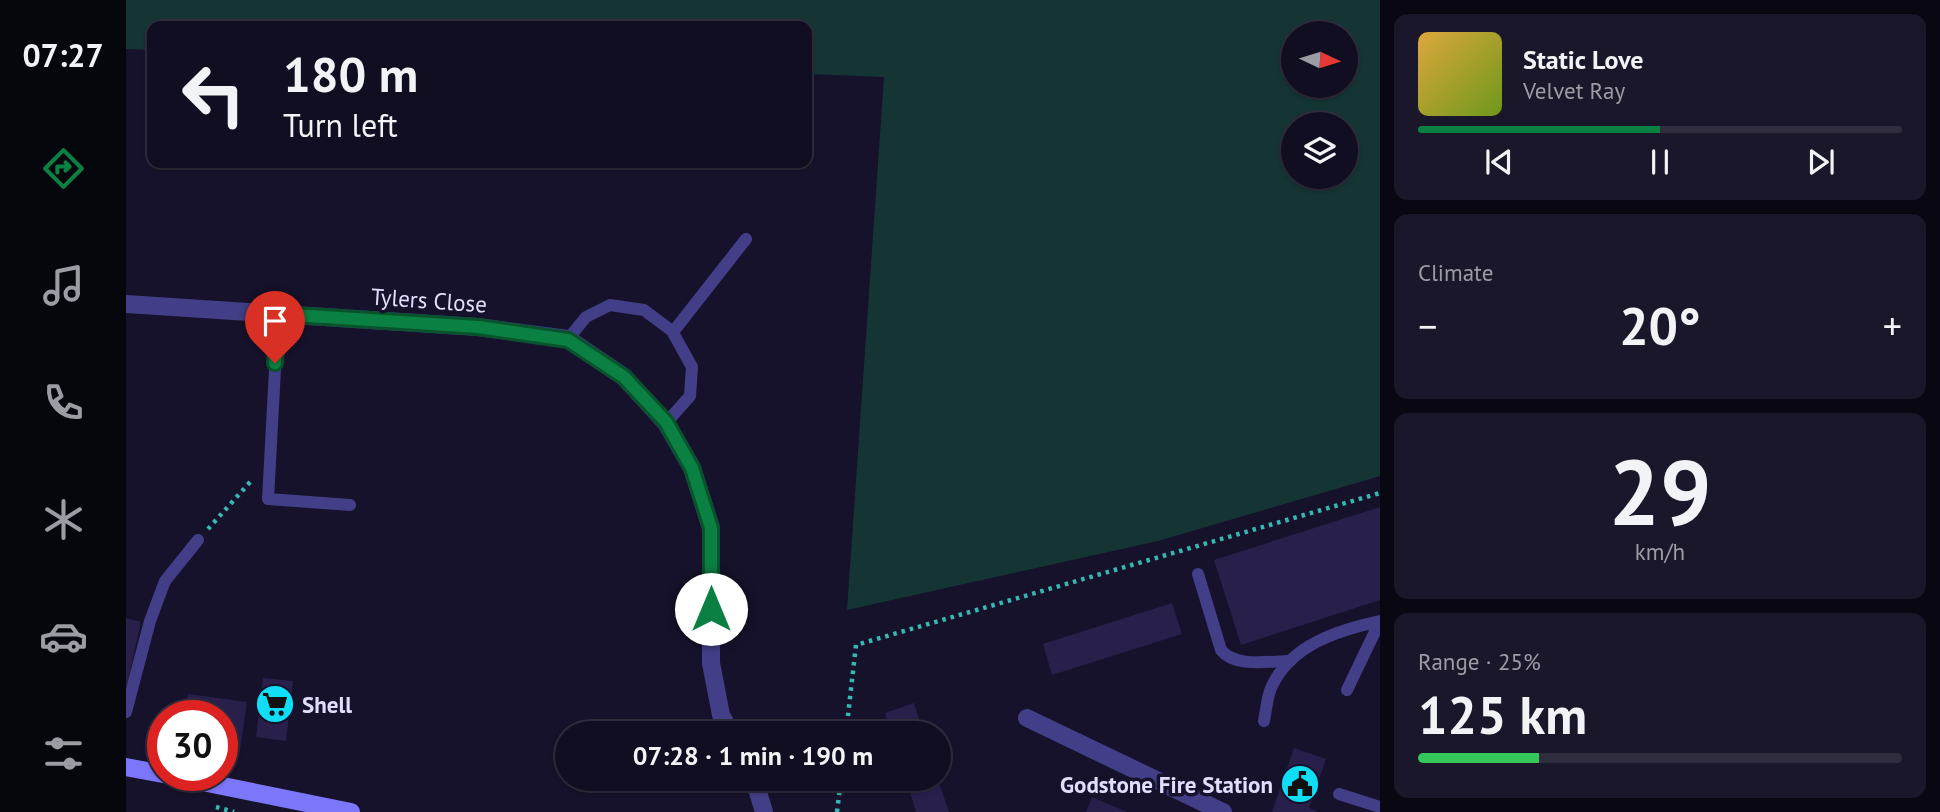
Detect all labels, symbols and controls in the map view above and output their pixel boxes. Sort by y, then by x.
north arrow [1281,21,1358,98]
map controls [1281,21,1358,189]
text: 07:27 [22,34,104,76]
text: 180 m [283,42,418,106]
text: Static Love [1523,43,1644,76]
icon: left [168,49,259,140]
text: Velvet Ray [1523,76,1625,105]
text: Turn left [283,104,398,146]
button: layers [1281,112,1358,189]
icon: previous [1480,143,1518,181]
icon: pause [1641,143,1679,181]
icon: next [1802,143,1840,181]
icon: directions [39,144,88,193]
text: Climate [1418,258,1493,287]
icon: music [39,261,88,310]
street label: Tylers Close [370,281,488,319]
pin [245,291,305,363]
text: 20° [1619,292,1701,359]
text: − [1418,301,1437,350]
text: + [1883,301,1902,350]
icon: arrive [256,302,294,340]
icon: phone [39,378,88,427]
text: 29 [1608,432,1712,550]
icon: climate [39,495,88,544]
text: km/h [1635,537,1685,566]
position arrow [674,572,748,646]
icon: car [39,612,88,661]
text: Range · 25% [1418,647,1541,676]
text: 125 km [1418,681,1587,748]
supermarket icon: Shell [254,683,296,725]
place label: Shell [302,690,352,719]
speed limit sign: 30 [147,700,238,791]
icon: filters [39,729,88,778]
text: 07:28 · 1 min · 190 m [633,739,873,772]
public building icon: Godstone Fire Station [1279,763,1321,805]
place label: Godstone Fire Station [1060,770,1273,799]

